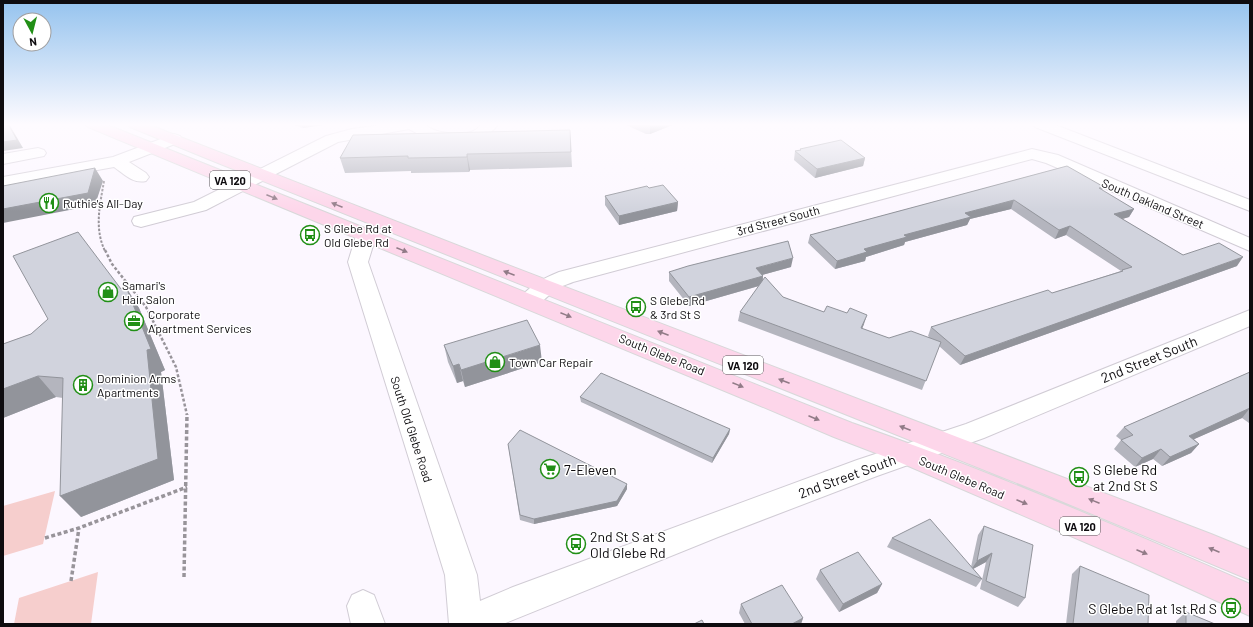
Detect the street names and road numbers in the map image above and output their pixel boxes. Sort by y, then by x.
road number: VA 120 [210,171,250,189]
street label: South Oakland Street [1100,175,1206,231]
street label: 3rd Street South [735,202,821,238]
street label: South Glebe Road [617,330,707,378]
street label: 2nd Street South [1098,332,1200,386]
road number: VA 120 [723,356,763,374]
street label: South Old Glebe Road [388,374,436,484]
street label: 2nd Street South [796,451,898,501]
street label: South Glebe Road [917,453,1007,501]
road number: VA 120 [1060,517,1100,535]

